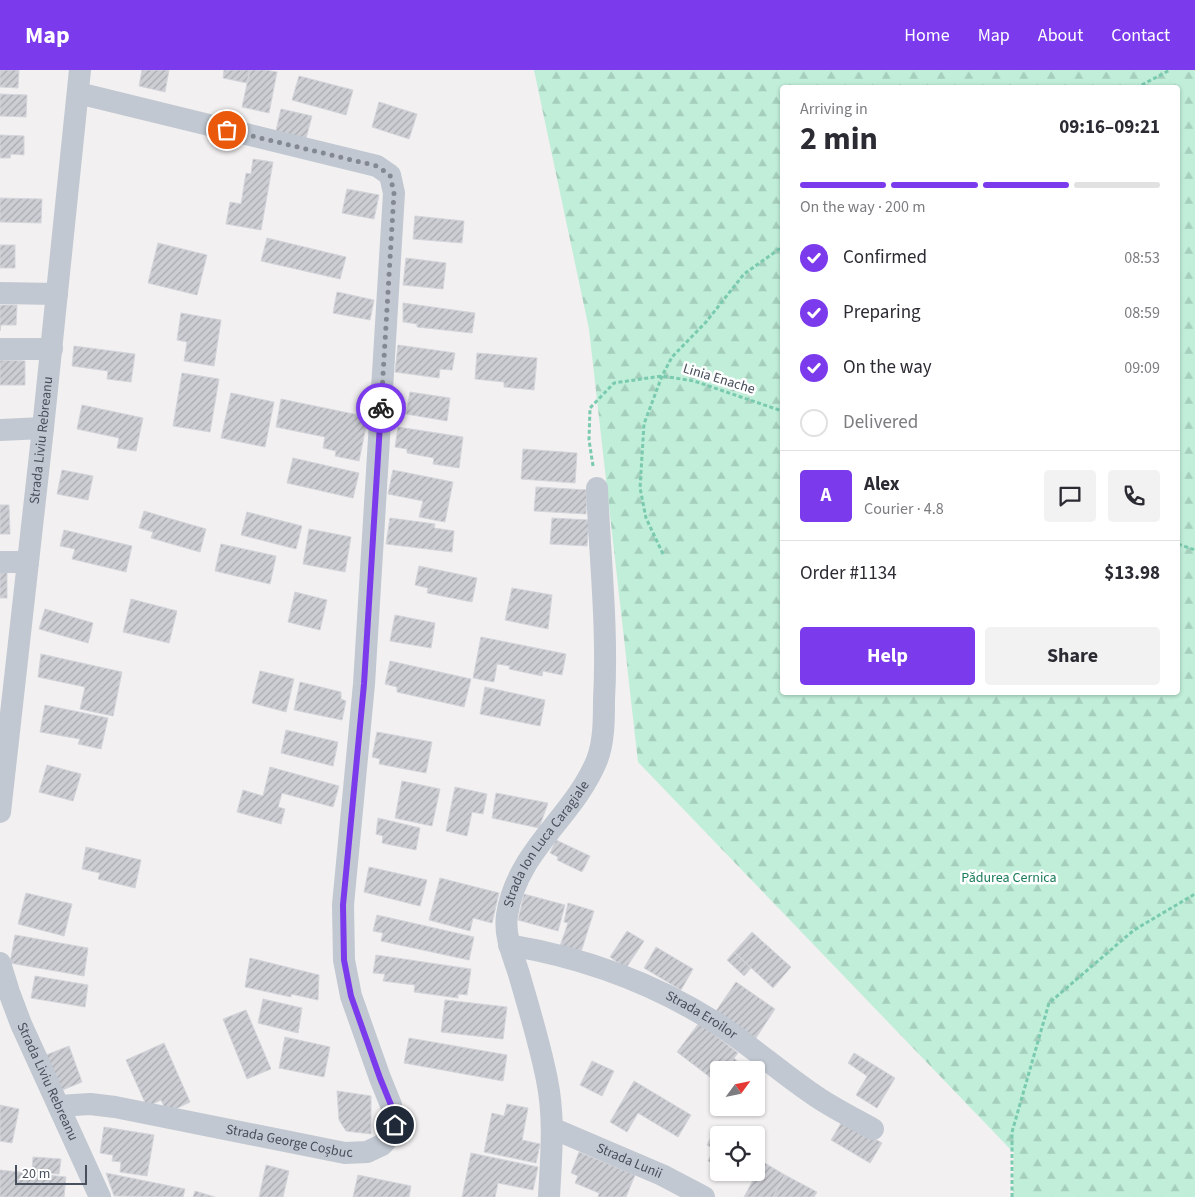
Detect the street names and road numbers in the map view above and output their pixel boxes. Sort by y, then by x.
street label: Linia Enache [681,359,757,399]
street label: Strada Liviu Rebreanu [25,376,58,505]
street label: Strada Ion Luca Caragiale [499,777,594,909]
street label: Strada Eroilor [662,986,741,1044]
street label: Strada Liviu Rebreanu [12,1019,83,1144]
street label: Strada George Coșbuc [224,1119,354,1163]
street label: Strada Lunii [593,1138,665,1184]

